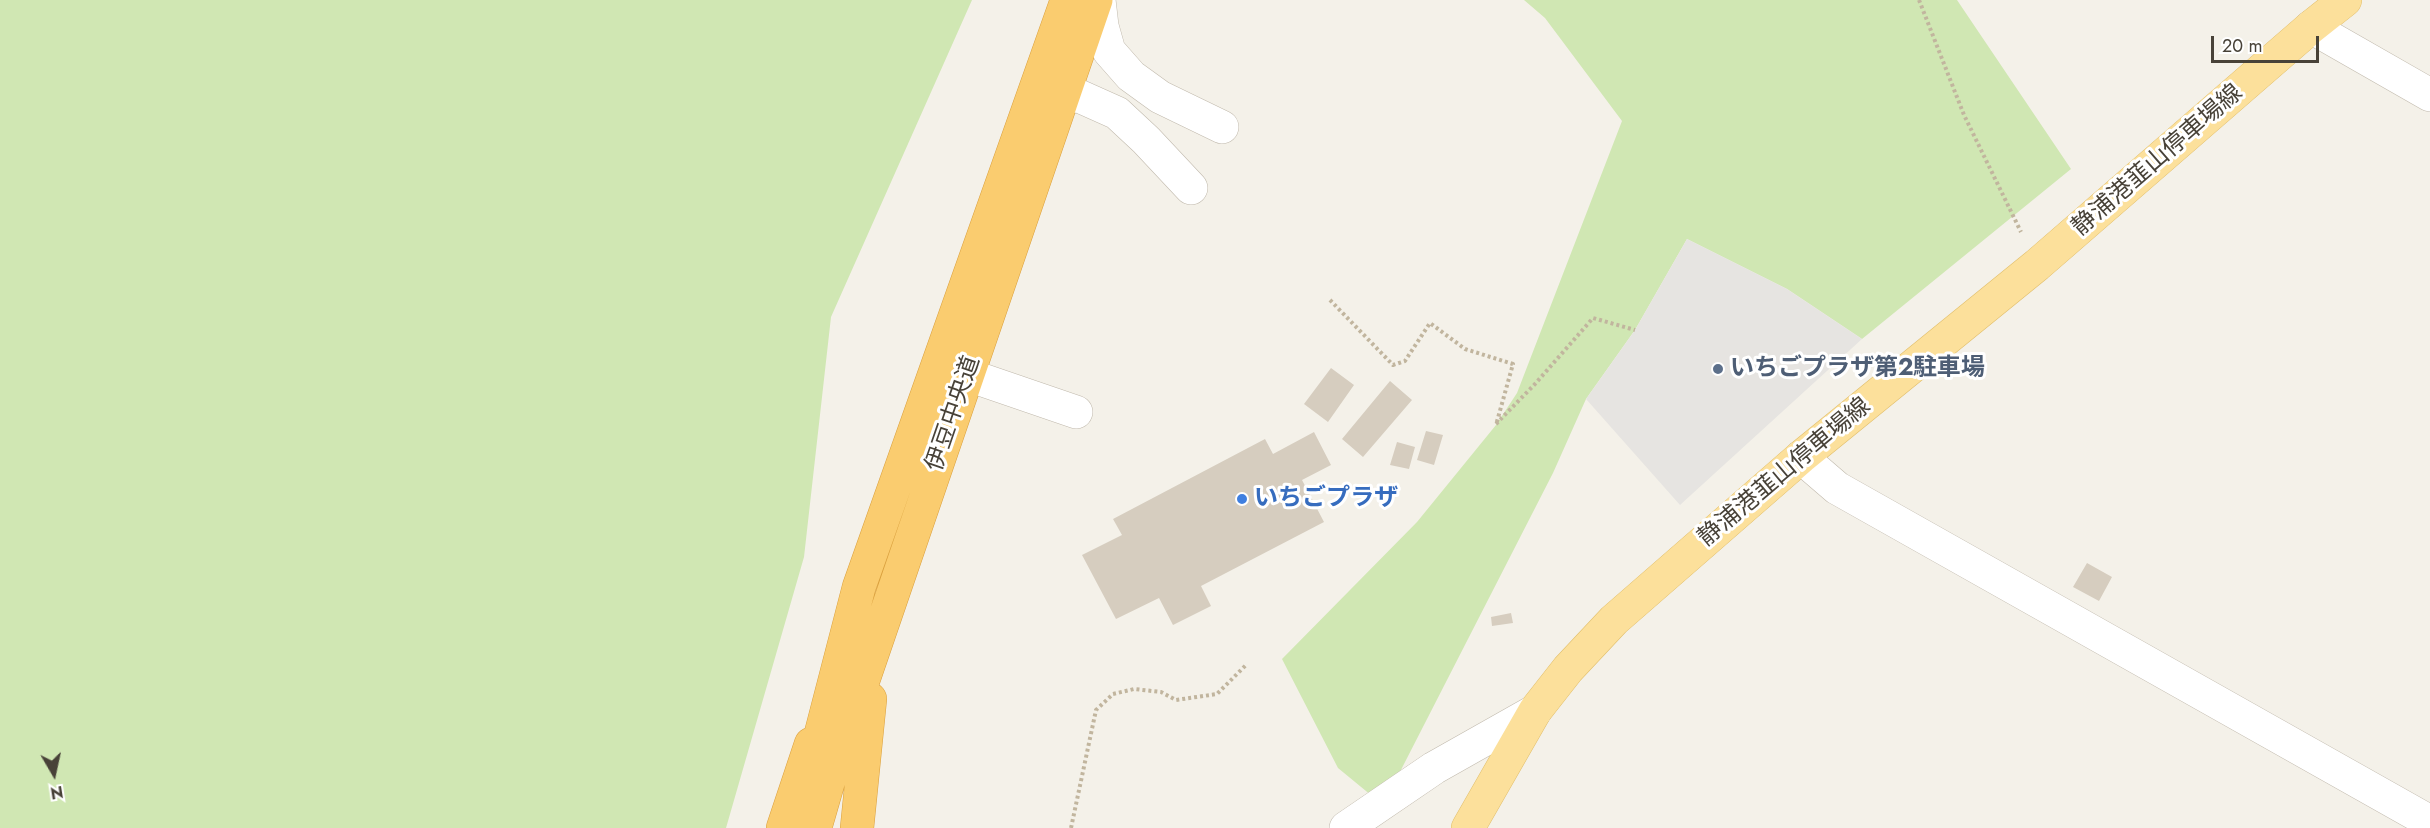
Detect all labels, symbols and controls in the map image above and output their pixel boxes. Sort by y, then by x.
scale bar [2214,24,2322,62]
text: 20 m [2222,33,2262,59]
street label: 静浦港韮山停車場線 [2067,79,2249,243]
street label: 伊豆中央道 [921,353,987,475]
place label: いちごプラザ第２駐車場 [1730,355,1985,383]
marker: いちごプラザ第２駐車場 [1711,362,1725,376]
street label: 静浦港韮山停車場線 [1693,393,1877,553]
place label: いちごプラザ [1254,485,1398,513]
marker: いちごプラザ [1235,492,1249,506]
north arrow [24,744,84,804]
text: N [49,780,65,805]

